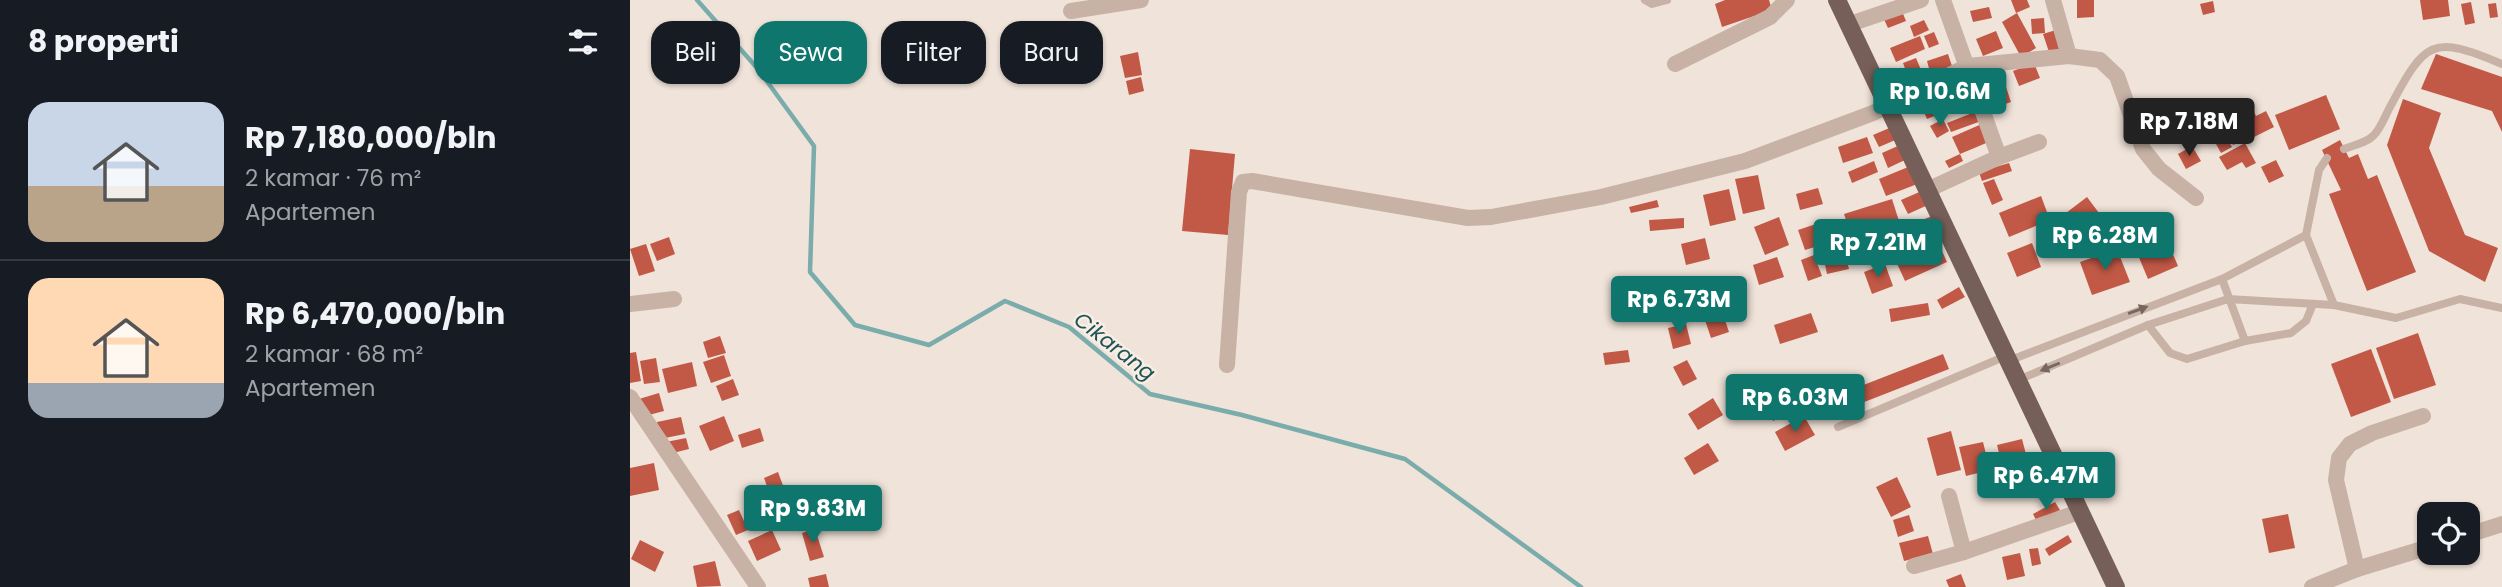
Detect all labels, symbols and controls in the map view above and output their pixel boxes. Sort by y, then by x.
text: 8 properti [28,20,179,63]
chip: Beli [651,21,740,84]
chip: Sewa [754,21,867,84]
chip: Filter [881,21,986,84]
chip: Baru [1000,21,1103,84]
icon: filters [564,23,602,61]
pin: Rp 10.6M [1868,68,2012,128]
text: Rp 10.6M [1889,75,1991,107]
pin: Rp 7.18M [2117,99,2261,158]
text: Rp 7.18M [2140,105,2238,137]
text: Rp 7,180,000/bln [245,116,497,159]
icon: home [84,130,168,214]
text: 2 kamar · 76 m² [245,162,421,194]
text: Apartemen [245,196,375,228]
pin: Rp 6.28M [2033,212,2177,272]
pin: Rp 7.21M [1806,219,1950,279]
text: Rp 6.28M [2052,219,2158,251]
text: Rp 7.21M [1829,226,1927,258]
pin: Rp 6.73M [1607,276,1751,336]
text: Rp 6.73M [1627,283,1731,315]
text: Rp 6,470,000/bln [245,292,505,335]
water label: Cikarang [1068,305,1162,387]
one-way arrow [2127,305,2148,316]
icon: home [84,306,168,390]
text: 2 kamar · 68 m² [245,338,423,370]
one-way arrow [2039,362,2060,373]
text: Apartemen [245,372,375,404]
pin: Rp 6.03M [1723,374,1867,434]
text: Rp 6.03M [1742,381,1848,413]
pin: Rp 6.47M [1974,452,2118,512]
text: Rp 6.47M [1993,459,2099,491]
pin: Rp 9.83M [741,486,885,545]
text: Rp 9.83M [760,492,866,524]
map controls [2417,502,2480,565]
button: locate [2417,502,2480,565]

